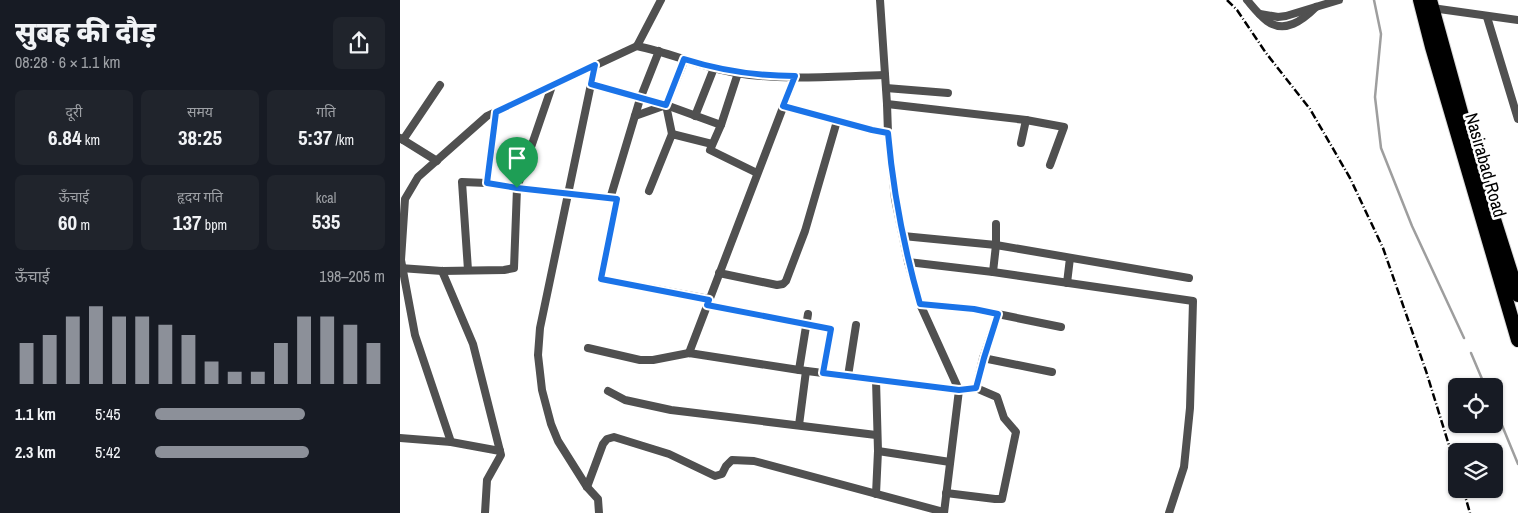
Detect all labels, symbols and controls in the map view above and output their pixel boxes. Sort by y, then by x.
text: सुबह की दौड़ [15,13,156,51]
button: share [333,17,385,69]
text: 08:28 · 6 × 1.1 km [15,51,120,73]
text: दूरी [66,103,82,121]
text: समय [187,103,213,121]
text: गति [316,103,336,121]
street label: Nasirabad Road [1459,110,1513,220]
text: 6.84 [48,123,82,152]
text: 38:25 [178,123,222,152]
text: 5:37 [298,123,332,152]
text: km [82,131,100,149]
text: /km [332,131,354,149]
pin [496,137,538,188]
icon: arrive [503,144,531,172]
text: ऊँचाई [59,188,89,206]
text: हृदय गति [177,188,223,206]
text: kcal [316,189,336,207]
text: 535 [312,207,340,236]
text: 60 [58,208,77,237]
text: 137 [173,208,202,237]
text: m [77,216,90,234]
text: bpm [202,216,227,234]
text: ऊँचाई [15,265,50,287]
text: 198–205 m [319,265,385,287]
map controls [1448,378,1503,498]
button: locate [1448,378,1503,433]
text: 1.1 km [15,403,56,425]
text: 5:45 [95,403,121,425]
text: 2.3 km [15,441,56,463]
text: 5:42 [95,441,121,463]
button: layers [1448,443,1503,498]

